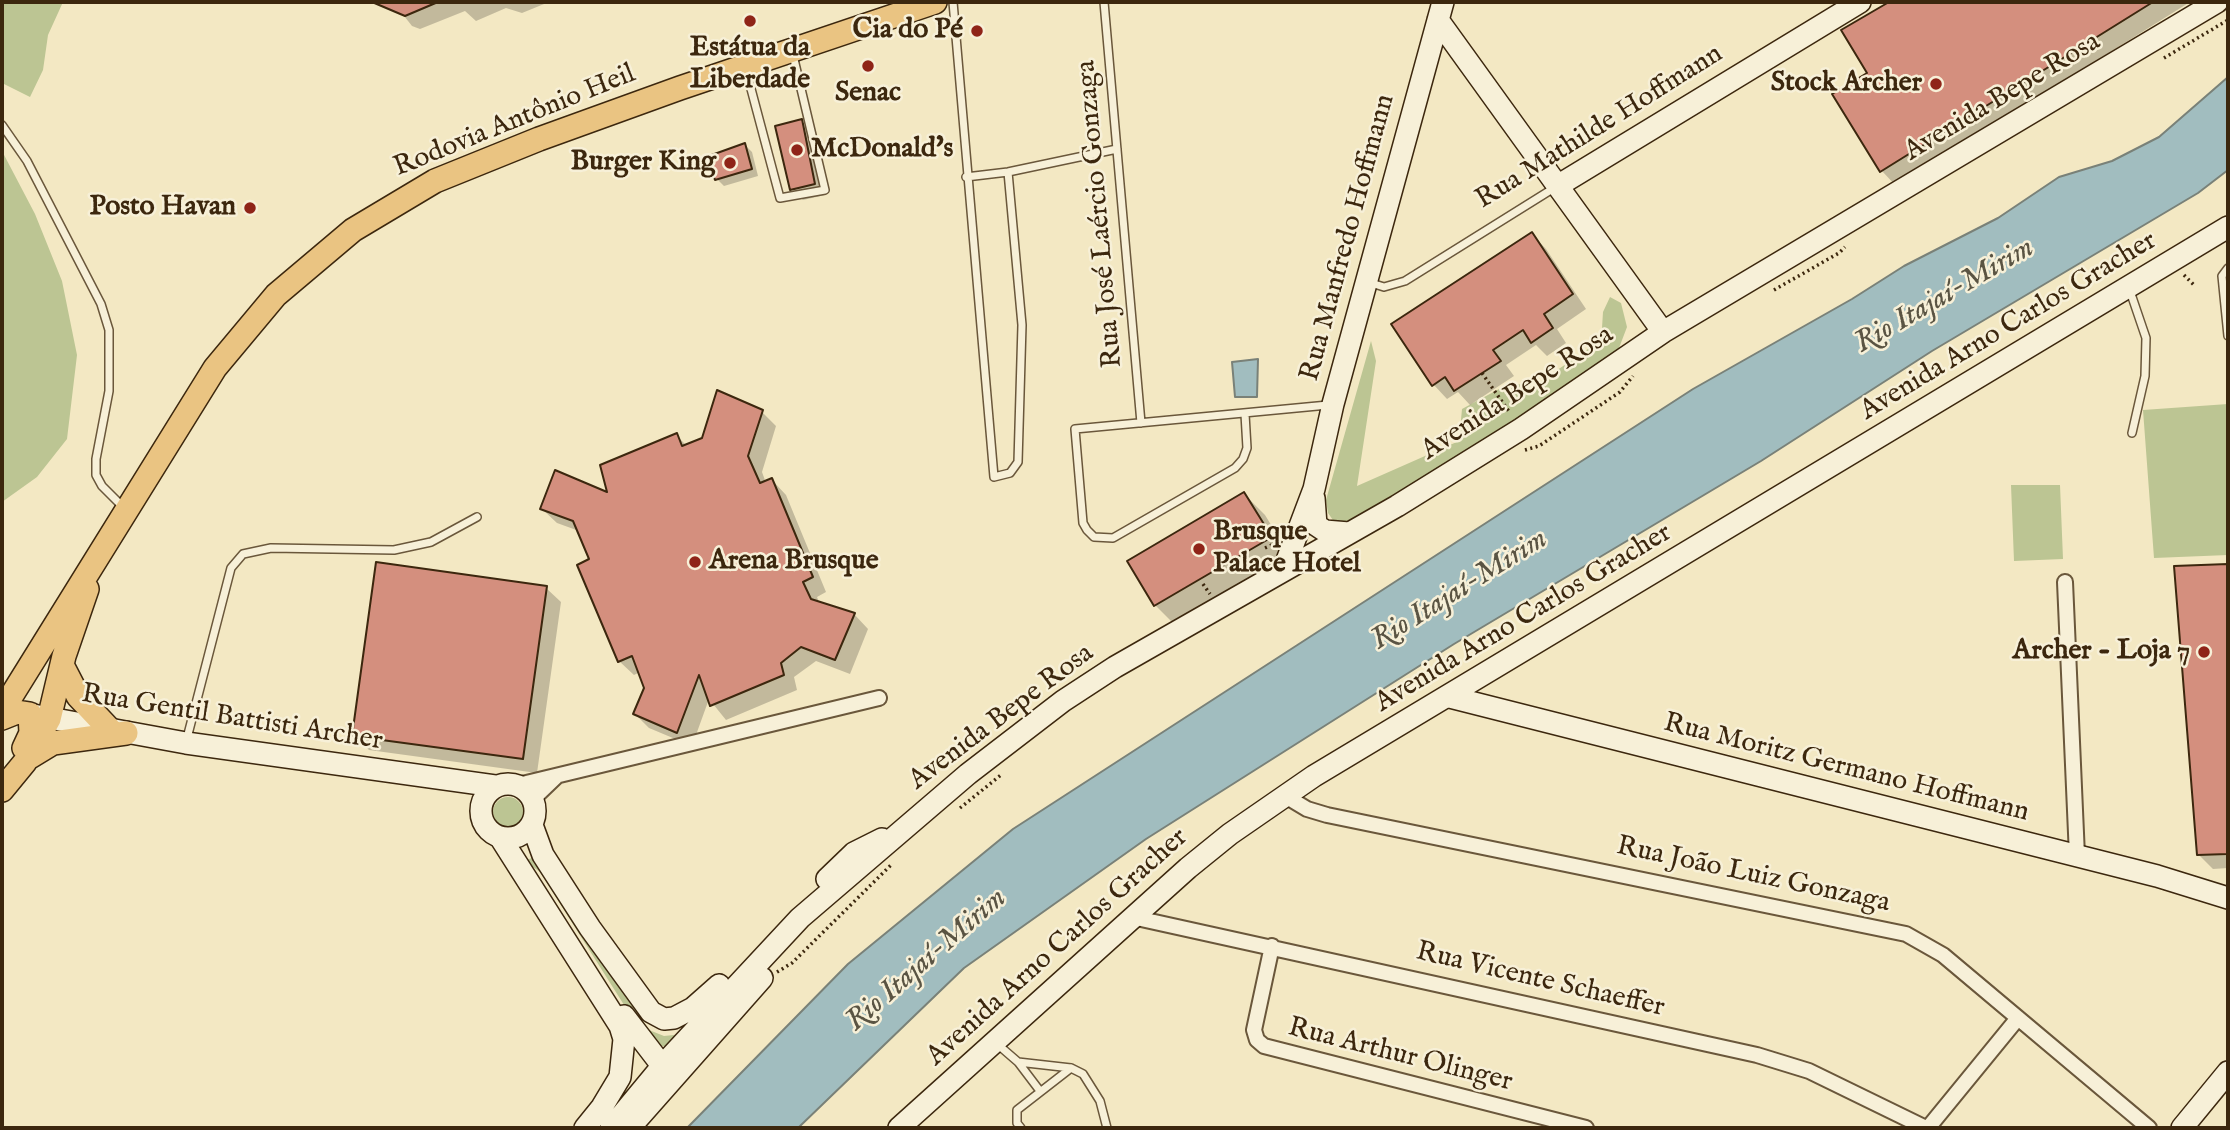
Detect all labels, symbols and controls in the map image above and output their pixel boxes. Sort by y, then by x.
marker: Estátua da Liberdade [742,13,758,29]
place label: Cia do Pé [853,14,963,48]
marker: Cia do Pé [969,23,985,39]
street label: Avenida Bepe Rosa [1899,26,2107,170]
place label: Estátua da Liberdade [690,32,810,98]
street label: Rua Mathilde Hoffmann [1470,38,1730,218]
street label: Rodovia Antônio Heil [389,58,641,186]
marker: Senac [860,58,876,74]
street label: Rua José Laércio Gonzaga [1071,59,1131,369]
place label: Stock Archer [1771,67,1922,101]
marker: Stock Archer [1928,76,1944,92]
place label: Senac [835,77,901,111]
street label: Rua Manfredo Hoffmann [1295,91,1403,385]
place label: McDonald's [811,133,953,167]
marker: McDonald's [789,142,805,158]
place label: Burger King [570,146,716,180]
marker: Burger King [722,155,738,171]
place label: Posto Havan [90,191,236,225]
marker: Posto Havan [242,200,258,216]
street label: Avenida Arno Carlos Gracher [1855,225,2163,429]
water label: Rio Itajaí-Mirim [1849,231,2041,363]
street label: Avenida Bepe Rosa [1416,319,1620,469]
place label: Brusque Palace Hotel [1213,516,1361,582]
street label: Avenida Arno Carlos Gracher [1370,517,1678,721]
water label: Rio Itajaí-Mirim [1365,522,1555,660]
marker: Brusque Palace Hotel [1191,541,1207,557]
place label: Arena Brusque [709,545,879,579]
marker: Arena Brusque [687,554,703,570]
place label: Archer - Loja 7 [2012,635,2190,669]
street label: Avenida Bepe Rosa [903,638,1101,798]
marker: Archer - Loja 7 [2196,644,2212,660]
street label: Rua Gentil Battisti Archer [79,679,385,759]
street label: Rua Moritz Germano Hoffmann [1660,707,2032,831]
street label: Avenida Arno Carlos Gracher [921,822,1195,1074]
street label: Rua João Luiz Gonzaga [1613,831,1893,921]
water label: Rio Itajaí-Mirim [839,881,1015,1041]
street label: Rua Vicente Schaeffer [1413,936,1667,1026]
street label: Rua Arthur Olinger [1284,1012,1516,1100]

